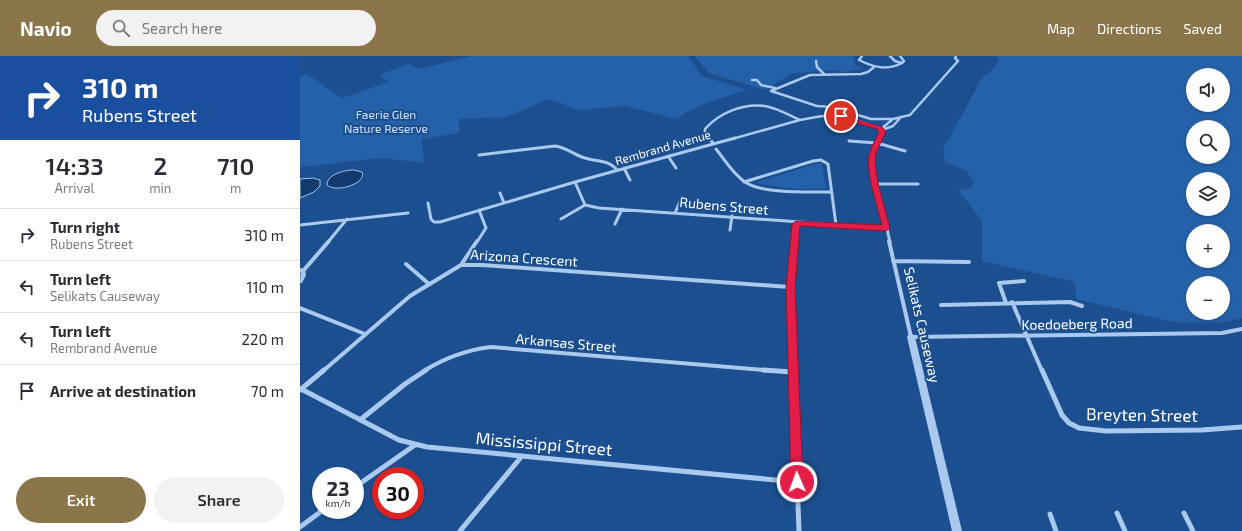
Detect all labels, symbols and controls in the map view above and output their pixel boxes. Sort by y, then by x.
search box [96,10,376,46]
text: Navio [20,17,72,40]
icon: search [110,17,132,39]
text: Search here [142,19,222,37]
text: Map [1047,20,1075,37]
text: Directions [1097,20,1162,37]
text: Saved [1184,20,1222,37]
map controls [1186,68,1230,320]
button: sound [1186,68,1230,112]
text: 310 m [82,70,158,104]
icon: right [16,72,68,124]
pin [824,99,858,133]
text: Rubens Street [82,104,197,126]
icon: arrive [830,105,852,127]
park label: Faerie Glen Nature Reserve [344,107,428,135]
button: search [1186,120,1230,164]
street label: Rembrand Avenue [613,127,712,167]
text: 14:33 [46,151,104,180]
text: 2 [153,151,167,180]
text: 710 [217,151,254,180]
button: layers [1186,172,1230,216]
text: Arrival [55,180,94,196]
text: min [149,180,171,196]
text: m [230,180,241,196]
street label: Rubens Street [679,193,769,218]
text: Turn right [50,218,120,236]
icon: right [16,224,38,246]
button: + [1186,224,1230,268]
text: 310 m [244,226,284,244]
text: Rubens Street [50,236,133,252]
street label: Arizona Crescent [470,245,578,270]
street label: Selikats Causeway [901,265,944,385]
text: Turn left [50,270,111,288]
icon: left [16,276,38,298]
button: − [1186,276,1230,320]
text: 110 m [247,278,284,296]
text: Selikats Causeway [50,288,160,304]
street label: Koedoeberg Road [1021,314,1133,333]
text: Turn left [50,322,111,340]
icon: left [16,328,38,350]
text: 220 m [242,330,284,348]
street label: Arkansas Street [515,330,617,355]
text: Rembrand Avenue [50,340,157,356]
icon: arrive [16,380,38,402]
text: Arrive at destination [50,382,196,400]
text: 70 m [251,382,284,400]
street label: Breyten Street [1086,403,1199,426]
street label: Mississippi Street [475,427,614,460]
position arrow [776,461,818,503]
speed limit sign: 30 [372,467,424,519]
text: 23 [327,476,349,500]
button: Exit [16,477,146,523]
button: Share [154,477,284,523]
text: km/h [326,497,350,509]

